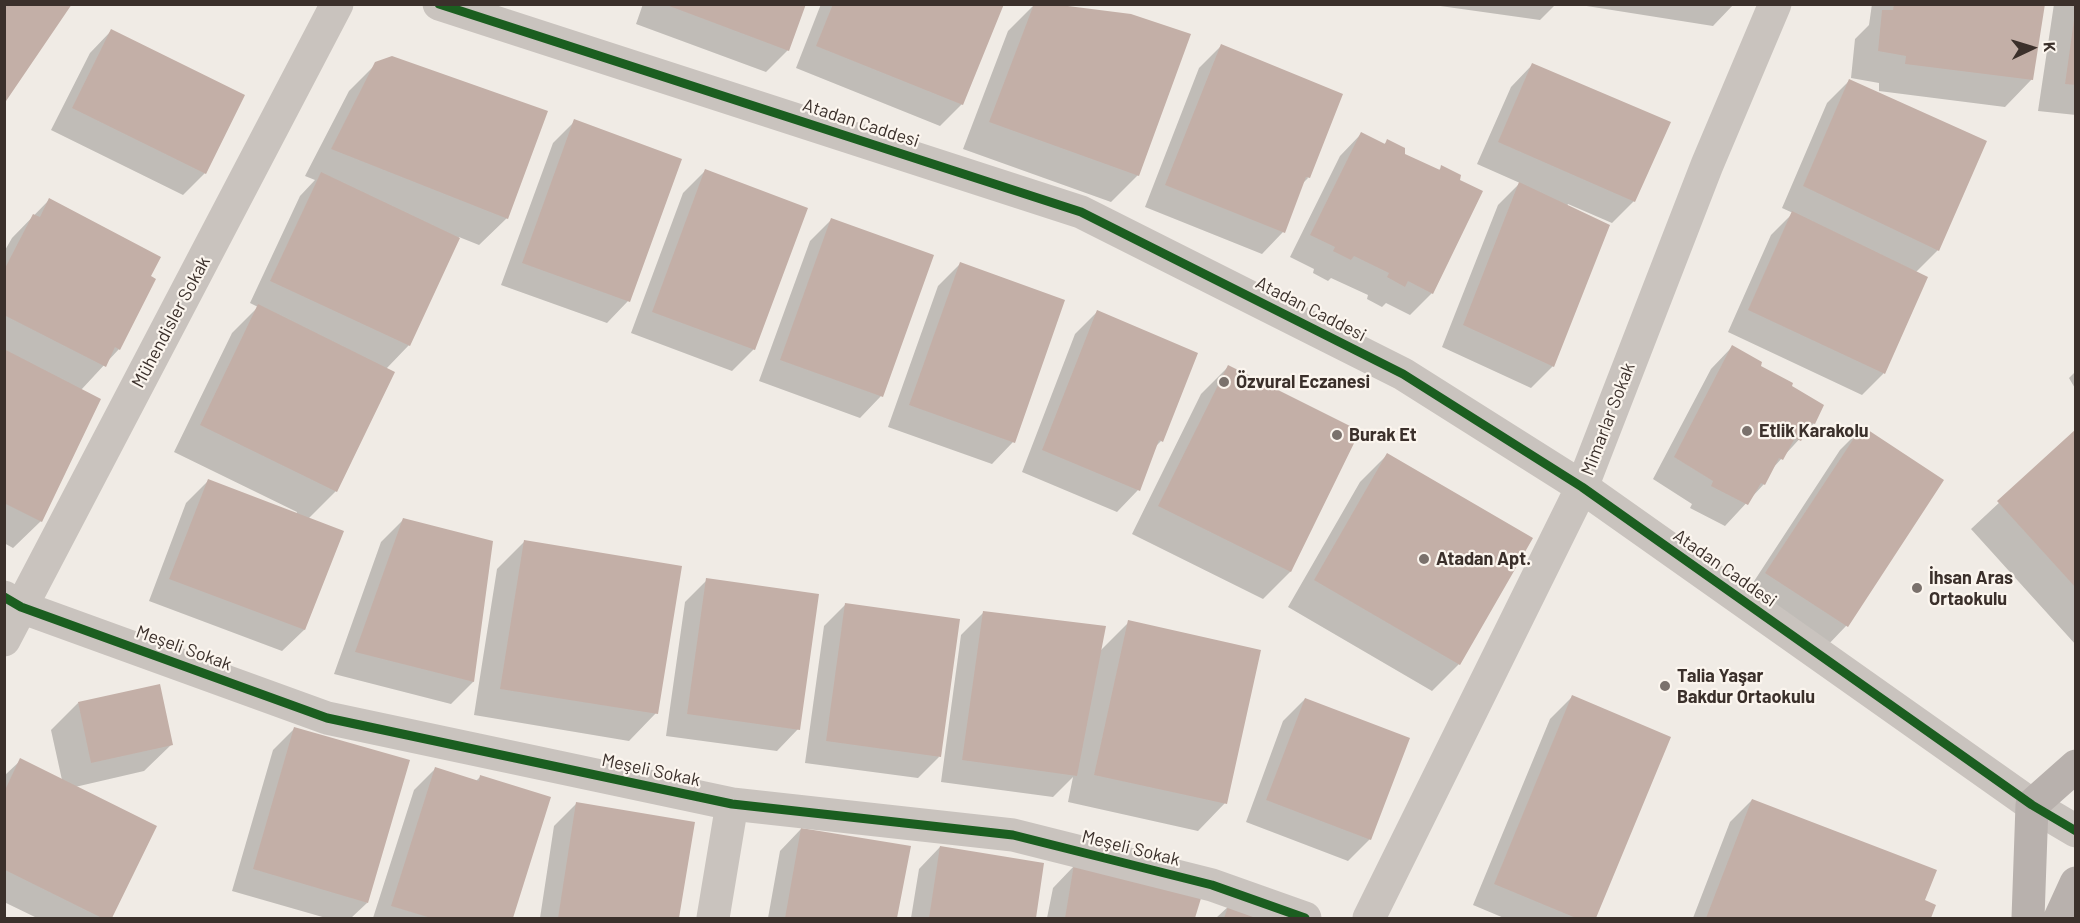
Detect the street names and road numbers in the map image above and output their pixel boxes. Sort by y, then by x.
street label: Atadan Caddesi [800,94,922,152]
street label: Mühendisler Sokak [127,253,215,391]
street label: Atadan Caddesi [1252,272,1370,346]
street label: Mimarlar Sokak [1577,360,1639,478]
street label: Atadan Caddesi [1669,524,1781,612]
street label: Meşeli Sokak [133,621,235,675]
street label: Meşeli Sokak [600,749,702,791]
street label: Meşeli Sokak [1080,825,1182,871]

